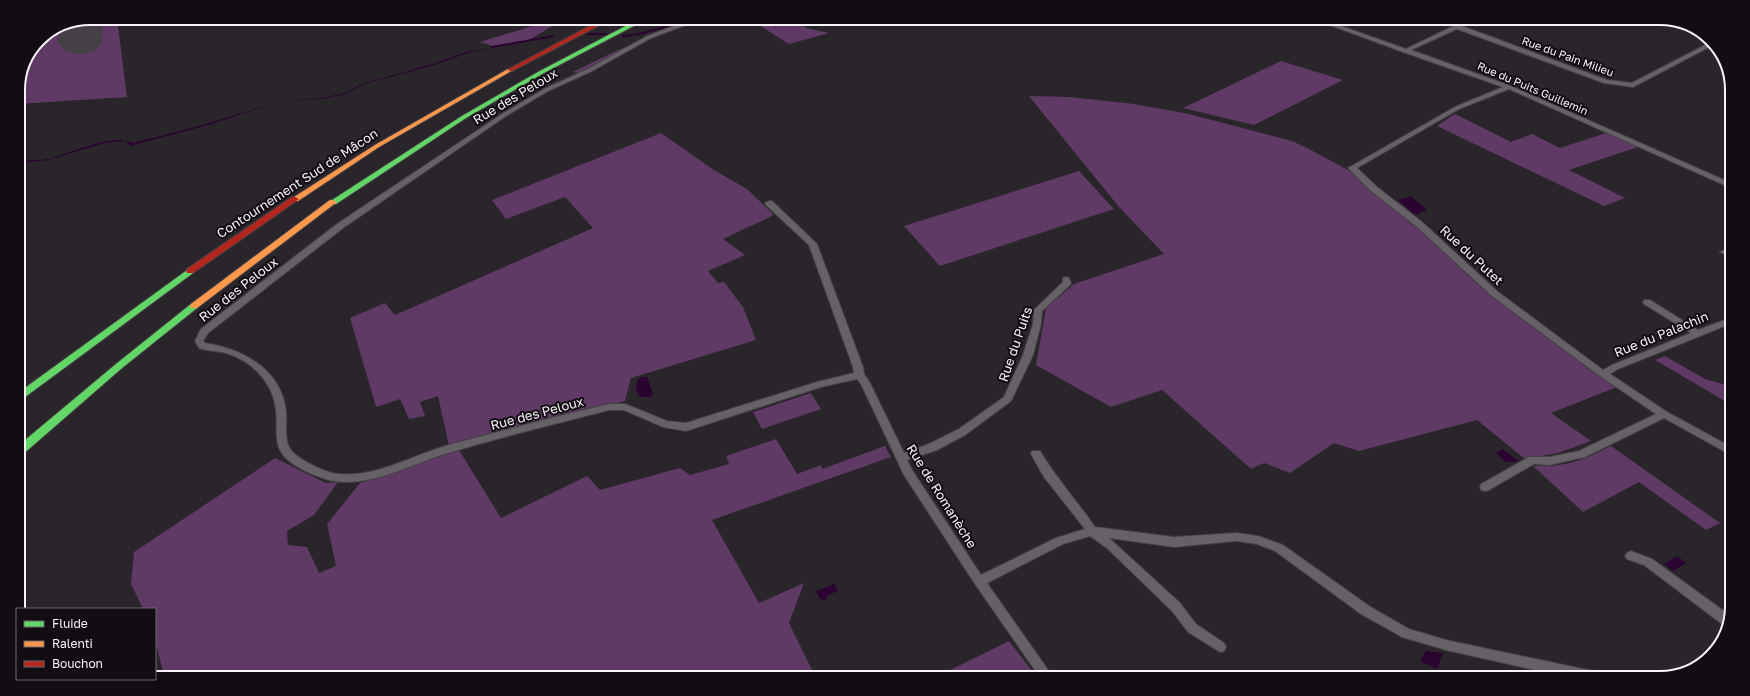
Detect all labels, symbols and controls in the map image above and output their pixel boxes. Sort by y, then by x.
street label: Rue du Pain Milieu [1520,33,1616,79]
street label: Rue du Puits Guillemin [1476,59,1590,117]
street label: Rue des Peloux [470,65,560,127]
street label: Contournement Sud de Mâcon [213,125,381,241]
street label: Rue du Putet [1437,222,1507,288]
street label: Rue des Peloux [195,253,281,325]
street label: Rue du Puits [995,304,1035,384]
street label: Rue du Palachin [1612,308,1710,360]
street label: Rue des Peloux [489,393,585,433]
street label: Rue de Romanèche [904,441,980,551]
legend [16,608,156,680]
text: Fluide [52,616,88,631]
text: Ralenti [52,636,93,651]
text: Bouchon [52,656,103,671]

